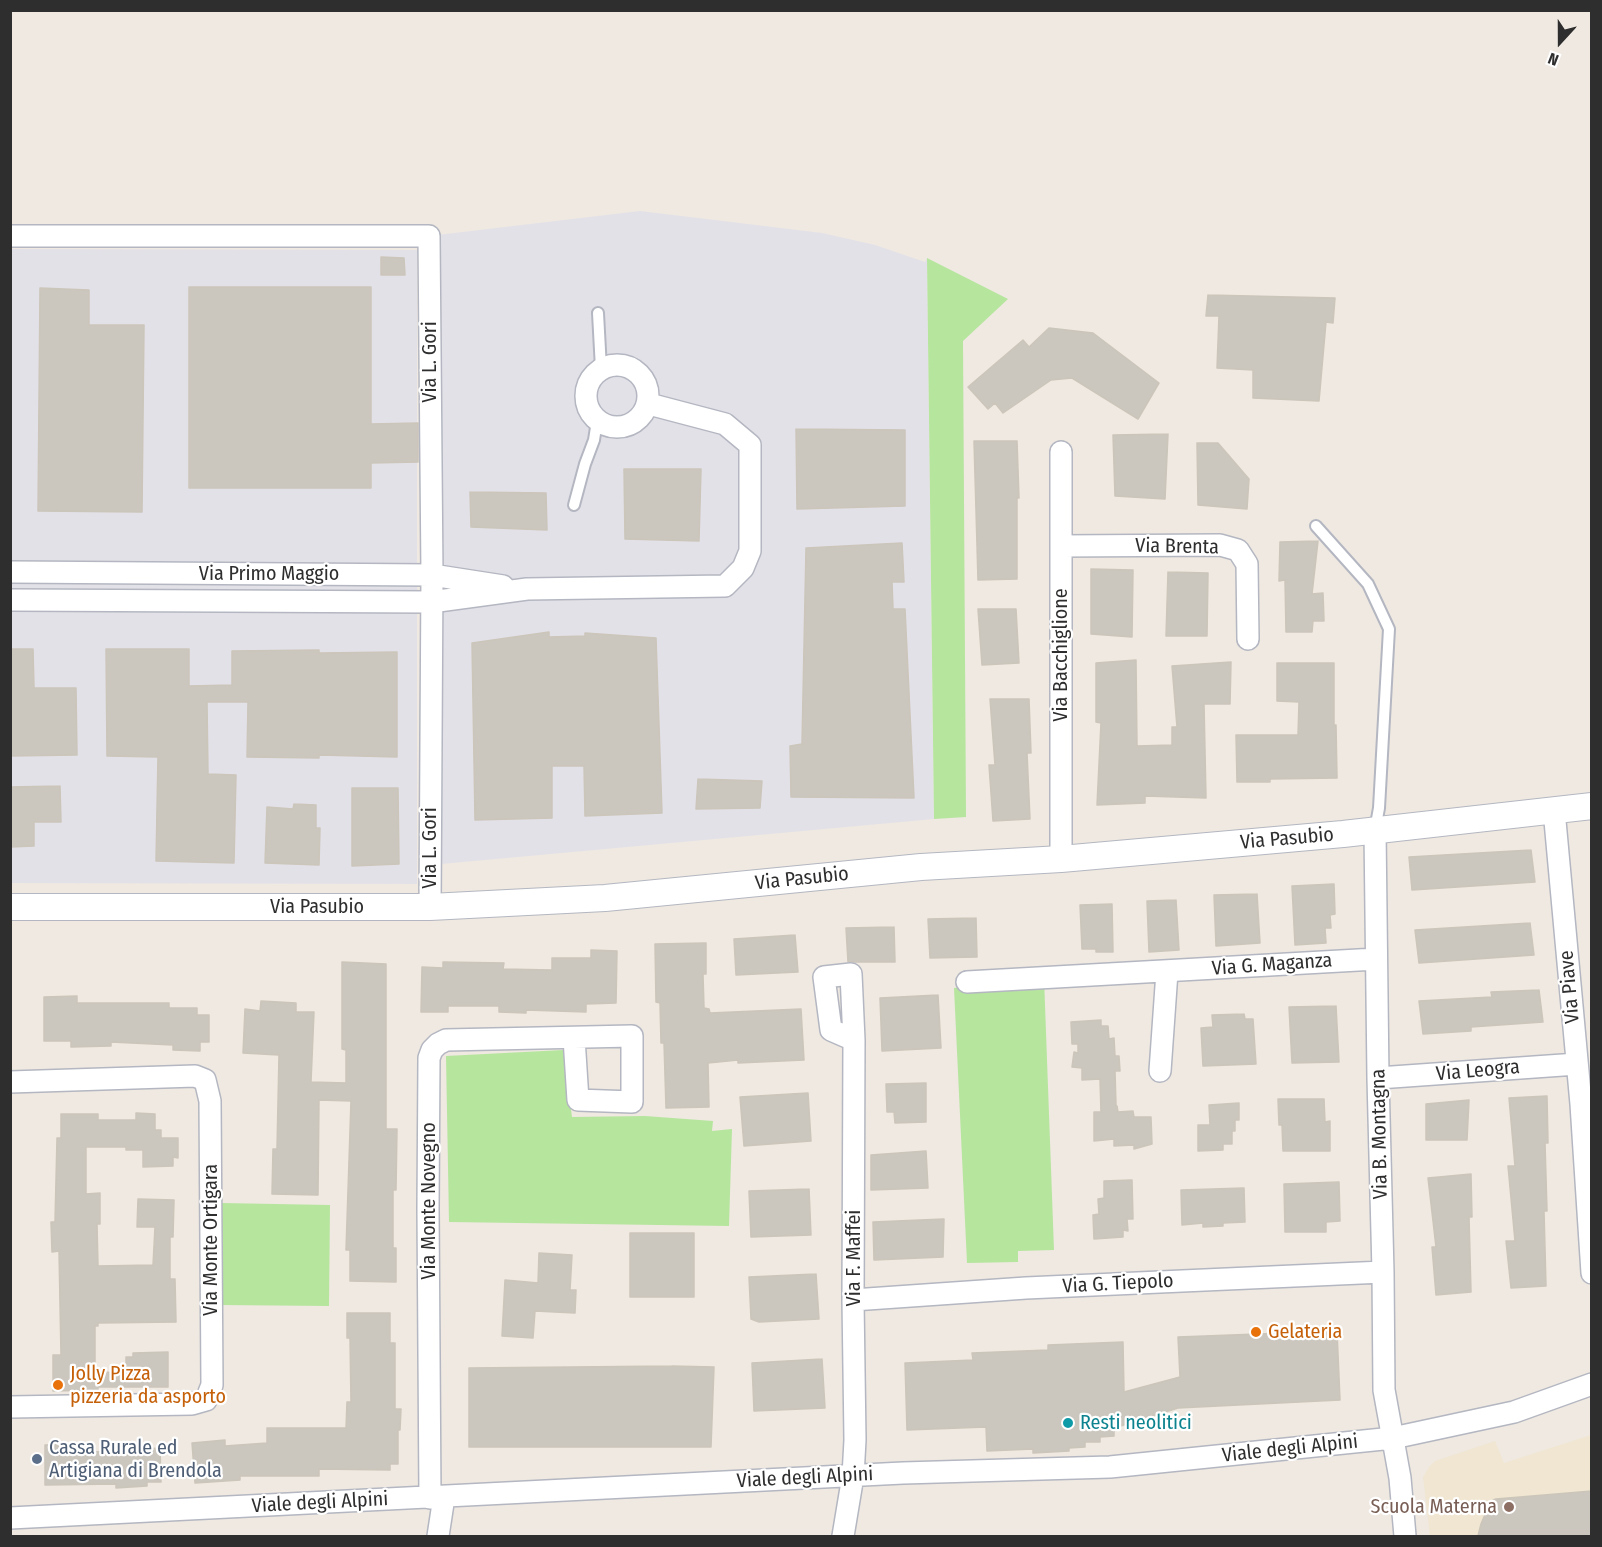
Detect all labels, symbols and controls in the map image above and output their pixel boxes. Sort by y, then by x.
north arrow [1530,12,1590,72]
text: N [1545,49,1561,70]
street label: Via L. Gori [418,321,442,403]
street label: Via Brenta [1135,534,1219,560]
street label: Via Primo Maggio [199,562,339,586]
street label: Via Bacchiglione [1049,588,1073,722]
street label: Via L. Gori [418,807,442,889]
street label: Via Pasubio [1239,823,1335,855]
street label: Via Pasubio [754,862,850,896]
street label: Via Pasubio [270,895,364,919]
street label: Via G. Maganza [1211,949,1333,981]
street label: Via Piave [1555,949,1585,1025]
street label: Via Leogra [1435,1055,1521,1087]
street label: Via B. Montagna [1367,1068,1393,1200]
street label: Via Monte Novegno [417,1122,441,1280]
street label: Via Monte Ortigara [199,1164,223,1316]
street label: Via F. Maffei [842,1210,866,1306]
street label: Via G. Tiepolo [1062,1269,1174,1299]
place label: Gelateria [1268,1320,1342,1344]
marker: Gelateria [1249,1325,1263,1339]
place label: Jolly Pizza pizzeria da asporto [70,1362,226,1409]
marker: Jolly Pizza pizzeria da asporto [51,1378,65,1392]
place label: Resti neolitici [1080,1411,1192,1435]
marker: Resti neolitici [1061,1416,1075,1430]
street label: Viale degli Alpini [1221,1430,1359,1468]
place label: Cassa Rurale ed Artigiana di Brendola [49,1436,222,1483]
marker: Cassa Rurale ed Artigiana di Brendola [30,1452,44,1466]
street label: Viale degli Alpini [736,1462,874,1494]
street label: Viale degli Alpini [251,1487,389,1519]
place label: Scuola Materna [1371,1495,1497,1519]
marker: Scuola Materna [1502,1500,1516,1514]

